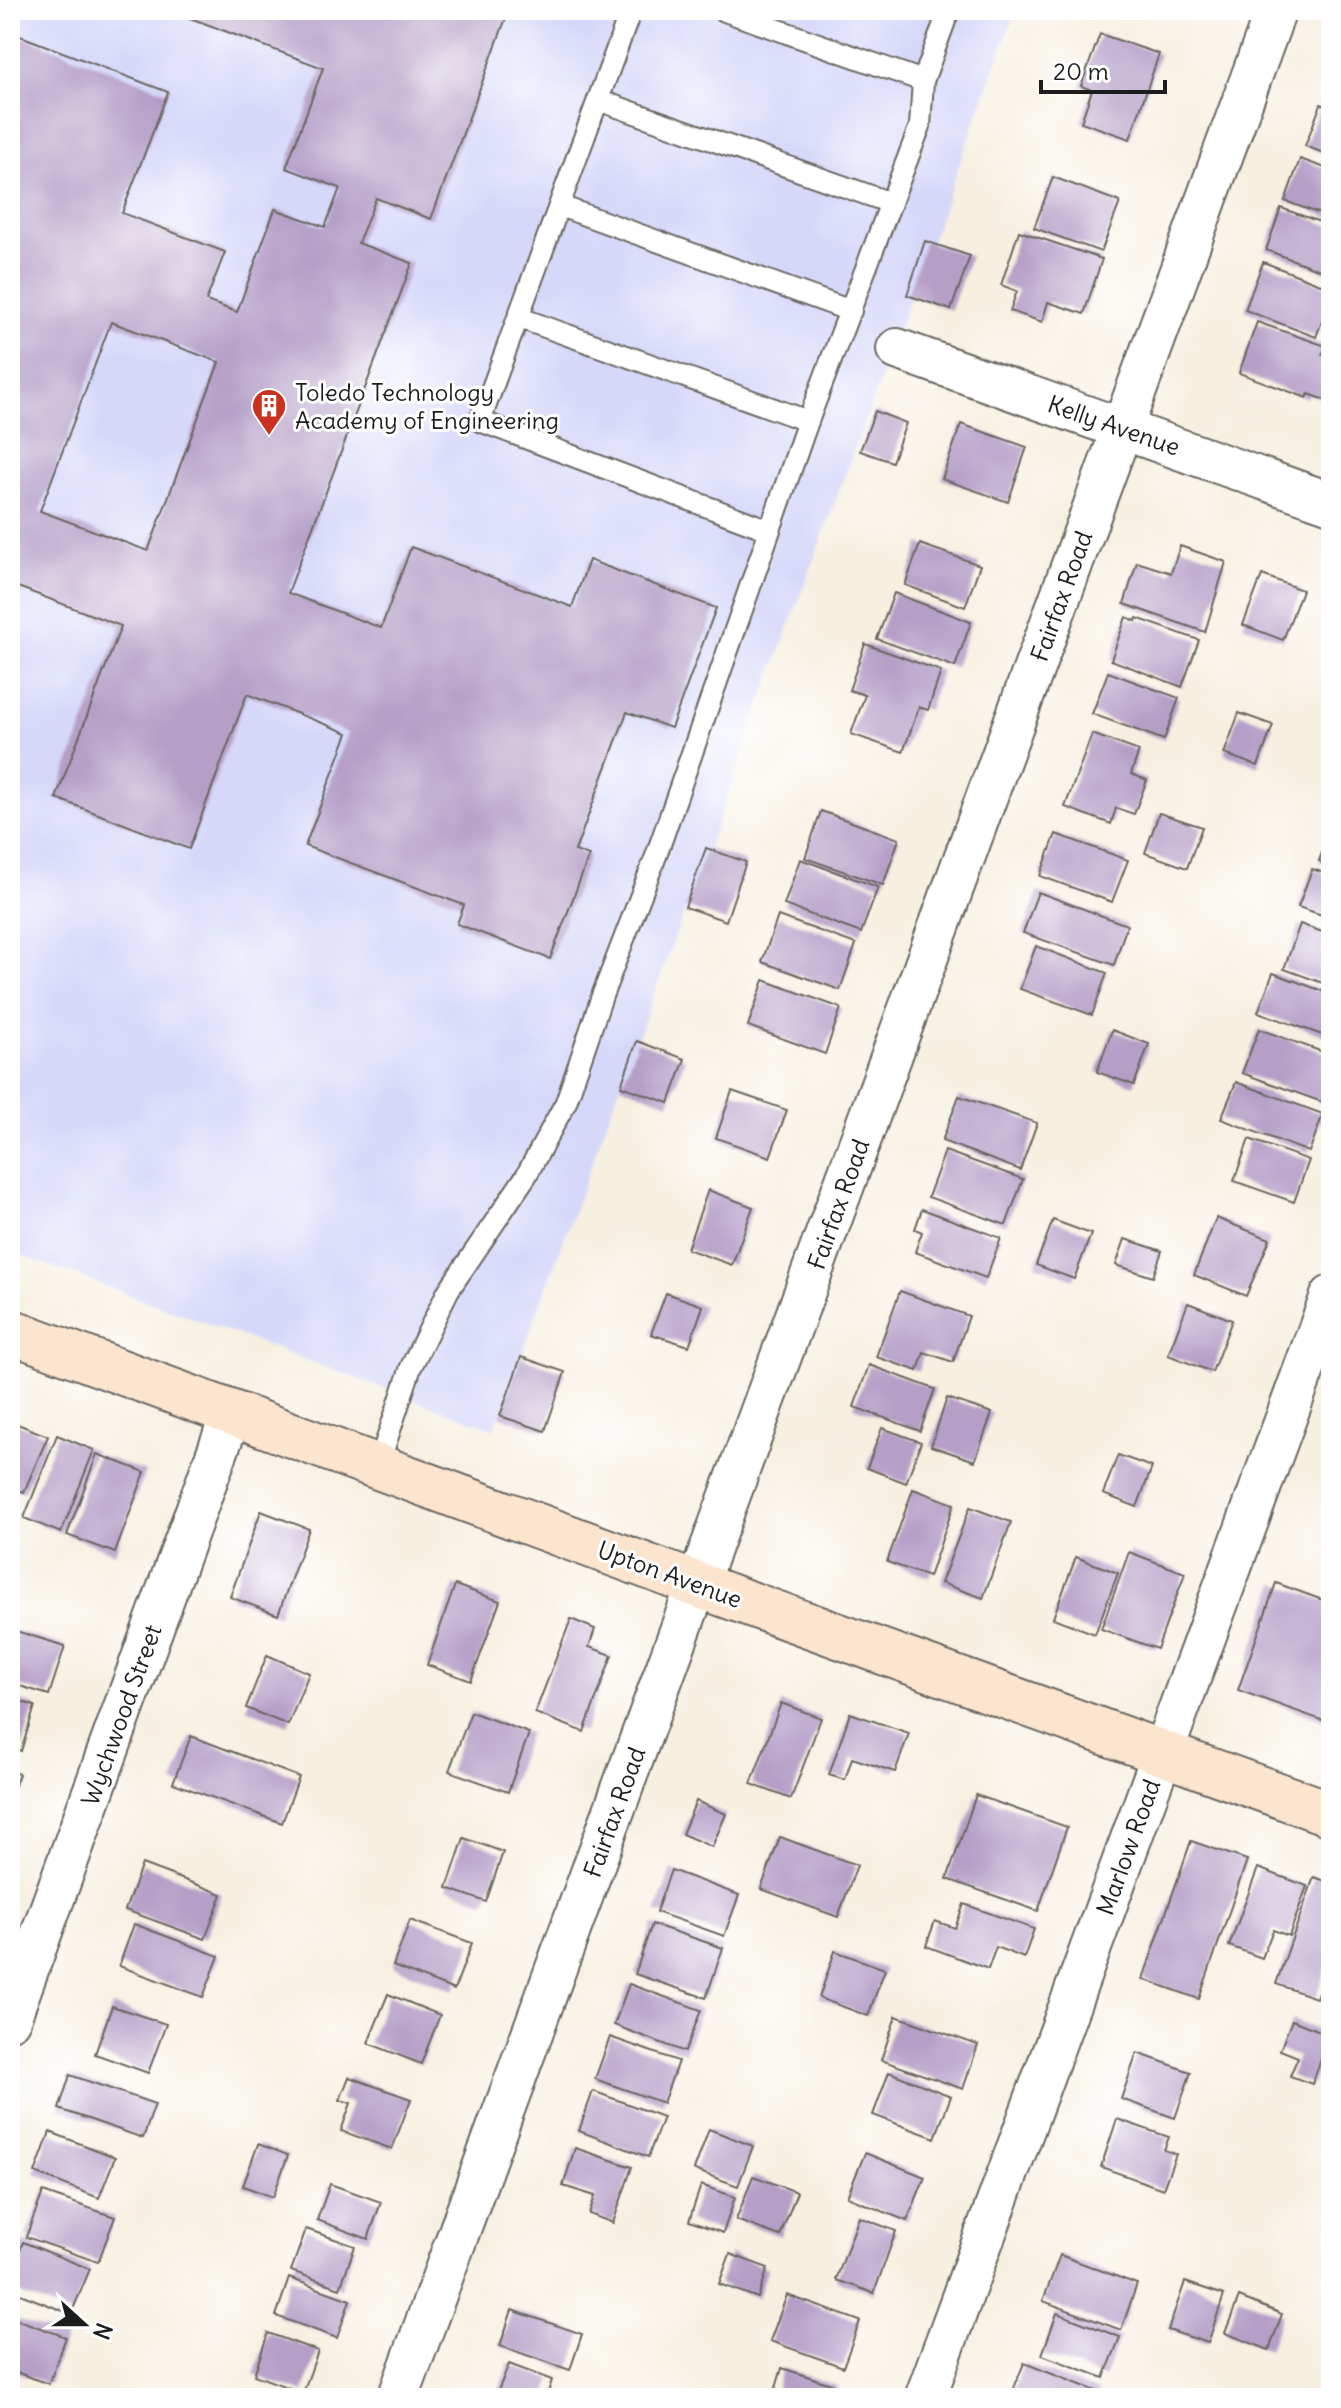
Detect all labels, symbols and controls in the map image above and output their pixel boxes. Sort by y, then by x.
scale bar [1041,44,1165,94]
text: 20 m [1053,56,1109,86]
place label: Toledo Technology Academy of Engineering [295,377,559,435]
building icon: Toledo Technology Academy of Engineering [250,387,288,437]
street label: Kelly Avenue [1044,388,1184,462]
street label: Fairfax Road [1024,527,1098,665]
street label: Fairfax Road [801,1135,875,1273]
street label: Upton Avenue [594,1534,746,1614]
street label: Wychwood Street [74,1620,168,1810]
street label: Fairfax Road [577,1743,651,1881]
street label: Marlow Road [1090,1775,1166,1919]
north arrow [44,2284,124,2364]
text: N [87,2319,118,2343]

